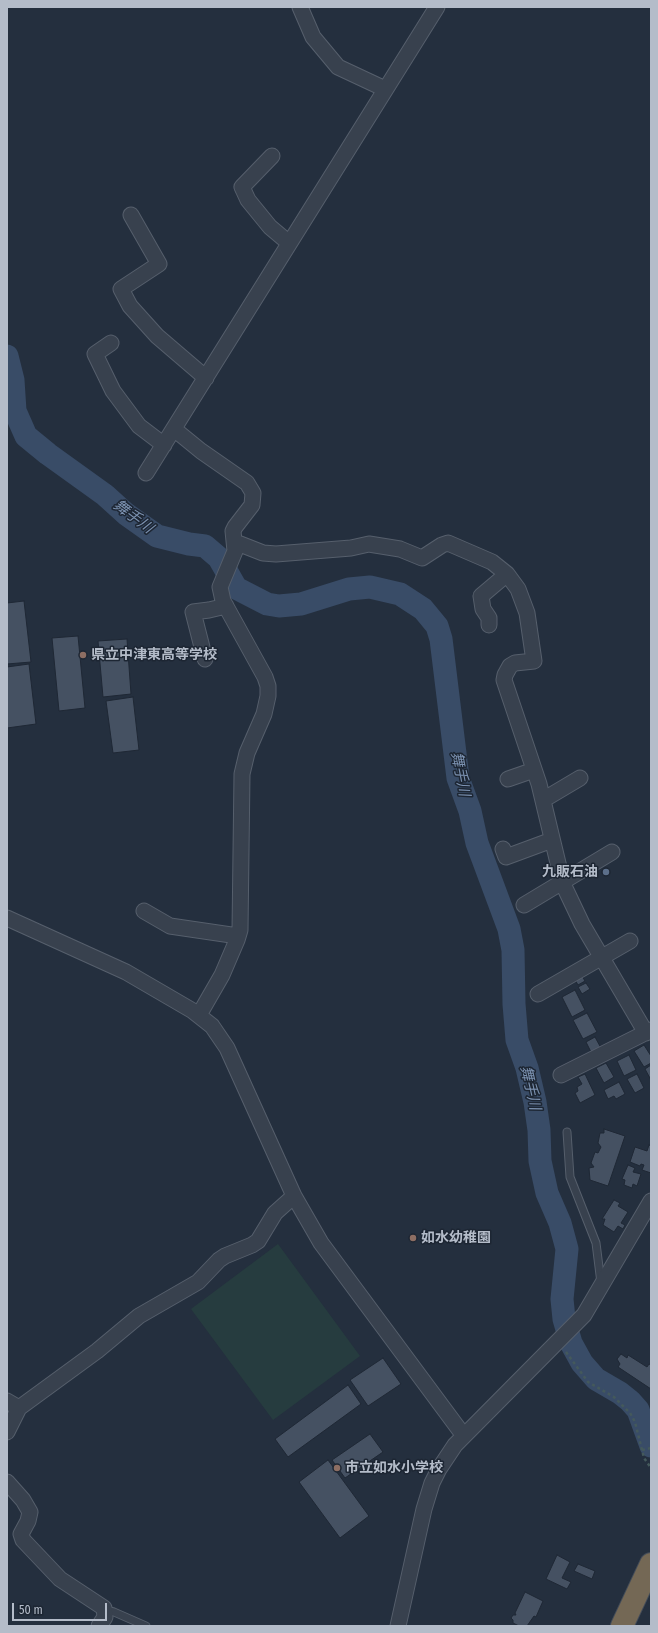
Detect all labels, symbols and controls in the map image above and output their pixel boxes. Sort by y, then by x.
water label: 舞手川 [110,496,156,538]
place label: 県立中津東高等学校 [91,647,217,663]
marker: 県立中津東高等学校 [78,650,88,660]
water label: 舞手川 [447,750,473,798]
place label: 九販石油 [542,864,598,880]
marker: 九販石油 [601,867,611,877]
water label: 舞手川 [516,1064,544,1112]
place label: 如水幼稚園 [421,1230,491,1246]
marker: 如水幼稚園 [408,1233,418,1243]
place label: 市立如水小学校 [345,1460,443,1476]
marker: 市立如水小学校 [332,1463,342,1473]
scale bar [14,1595,109,1621]
text: 50 m [19,1603,43,1617]

